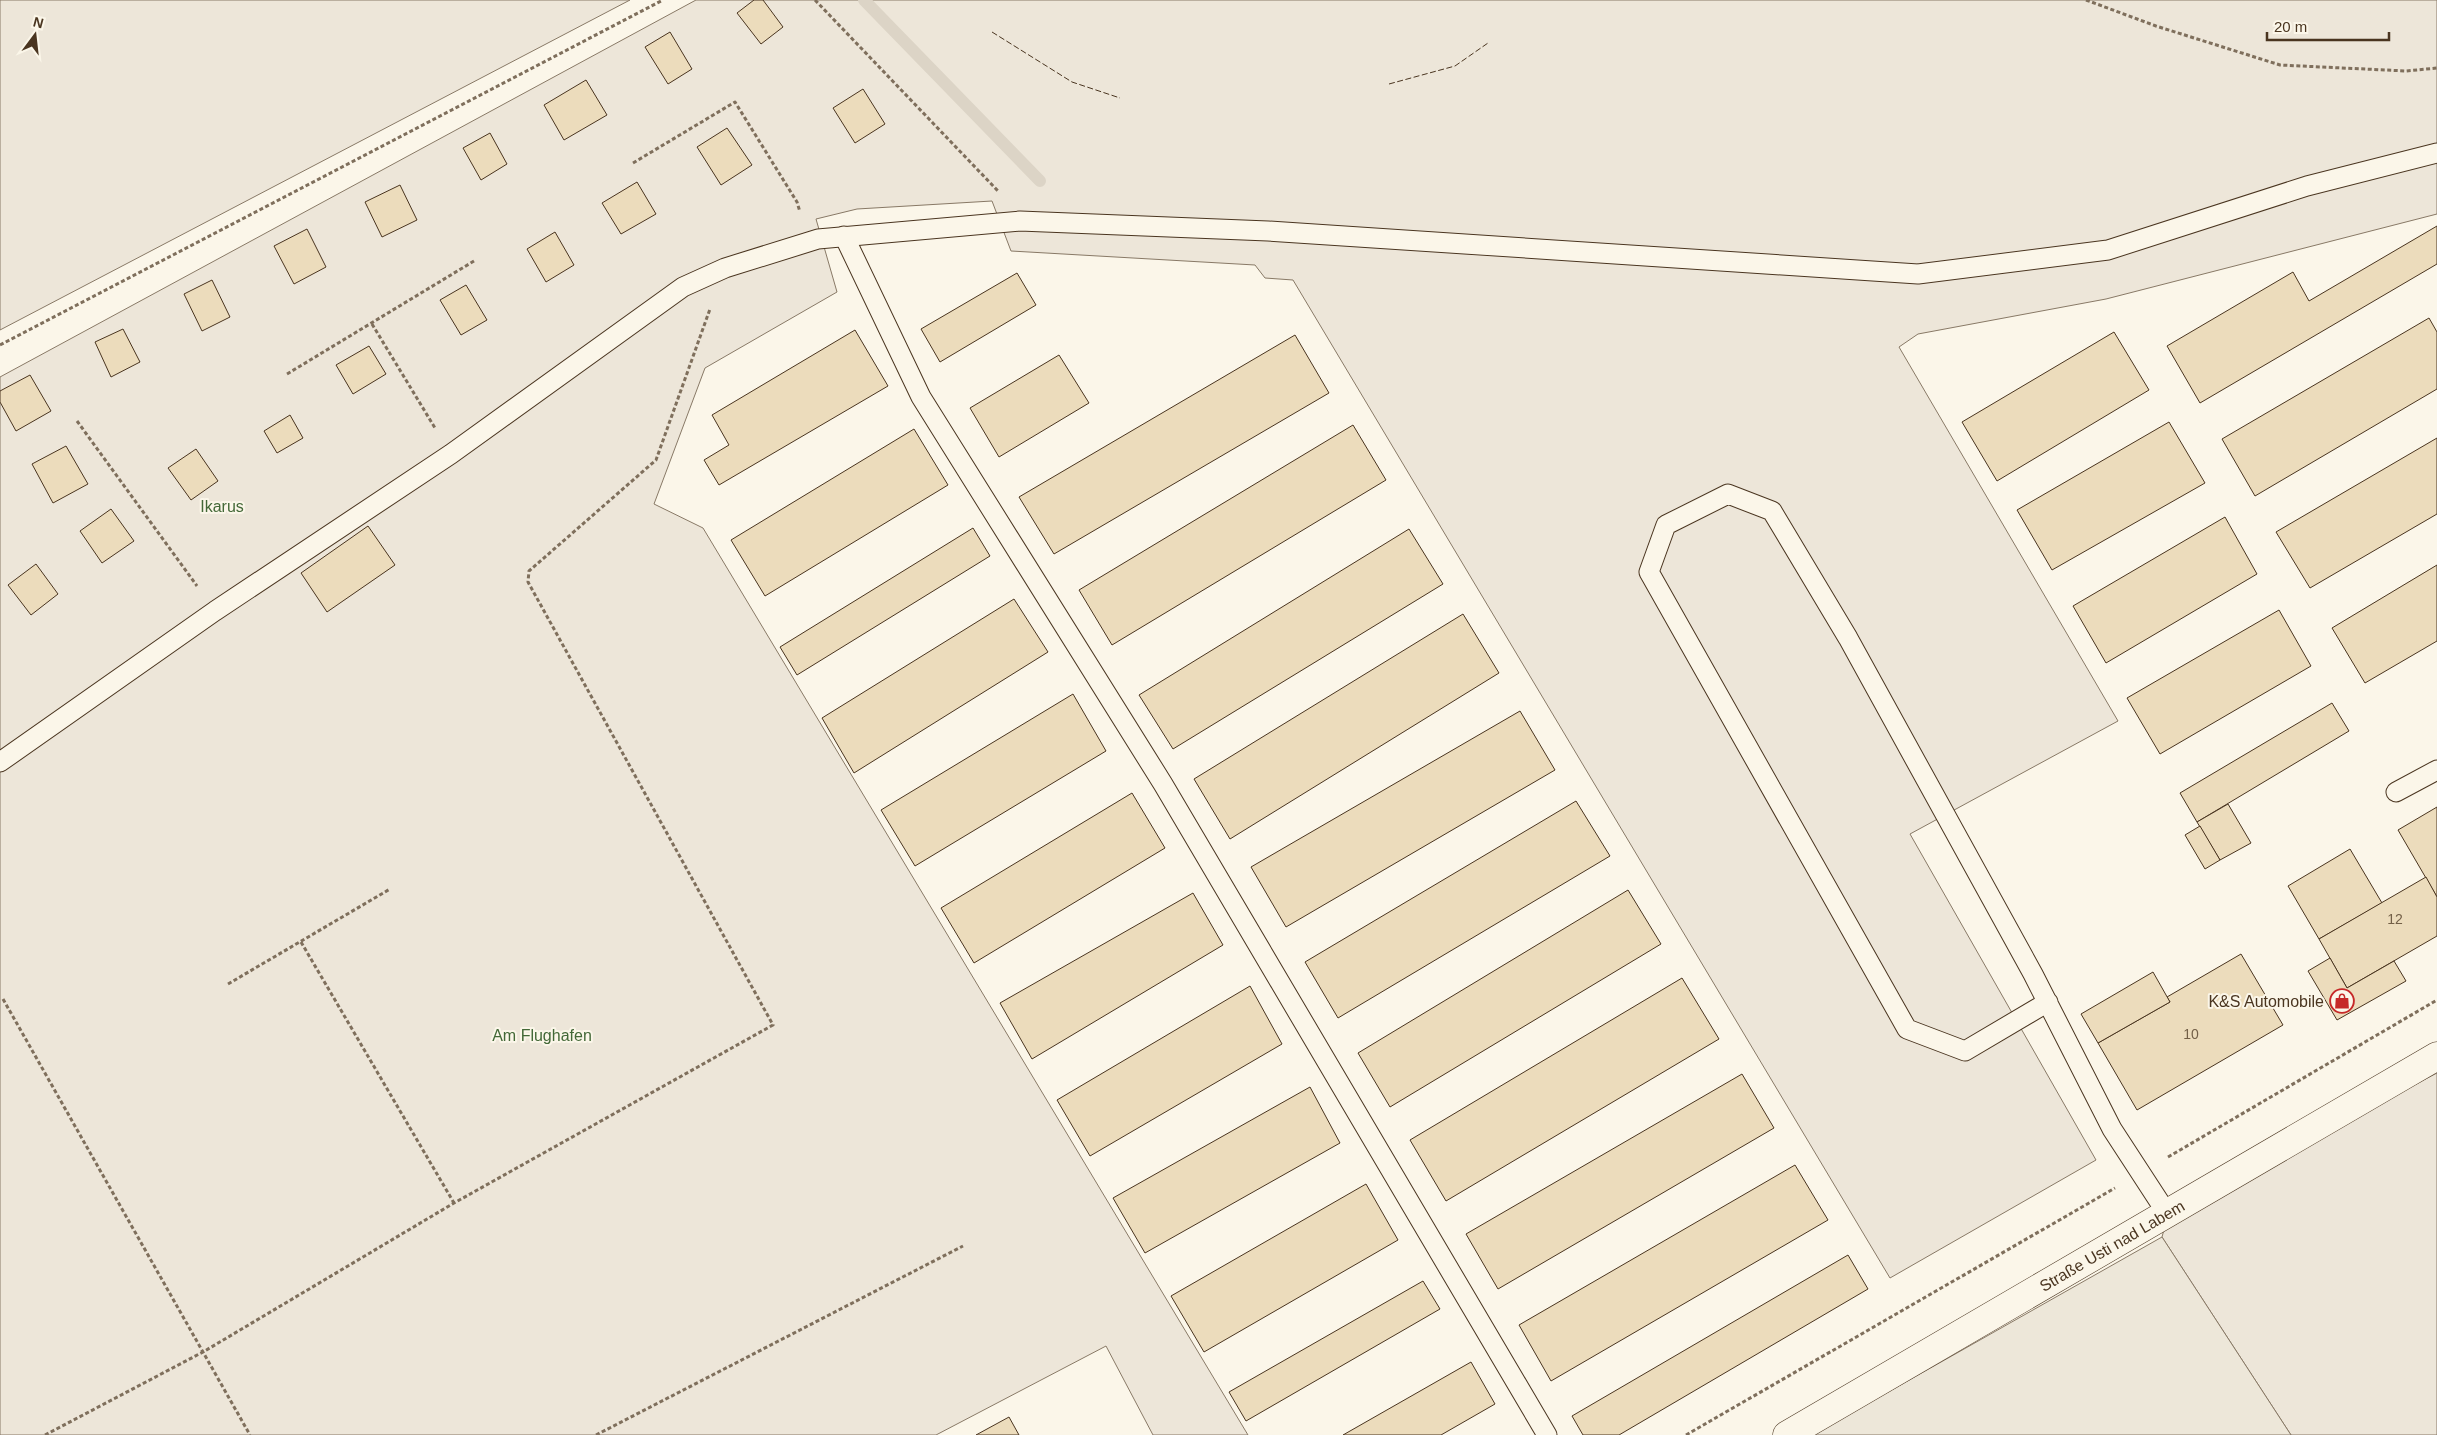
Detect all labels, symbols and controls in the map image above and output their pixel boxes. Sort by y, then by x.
north arrow [10,10,60,60]
scale bar [2267,10,2390,42]
text: N [31,13,45,31]
text: 20 m [2274,18,2307,35]
park label: Ikarus [200,498,244,515]
house number: 12 [2387,911,2403,927]
shop icon: K&S Automobile [2329,988,2355,1014]
place label: K&S Automobile [2208,993,2324,1010]
house number: 10 [2183,1026,2199,1042]
park label: Am Flughafen [492,1027,592,1044]
street label: Straße Usti nad Labem [2037,1197,2187,1295]

